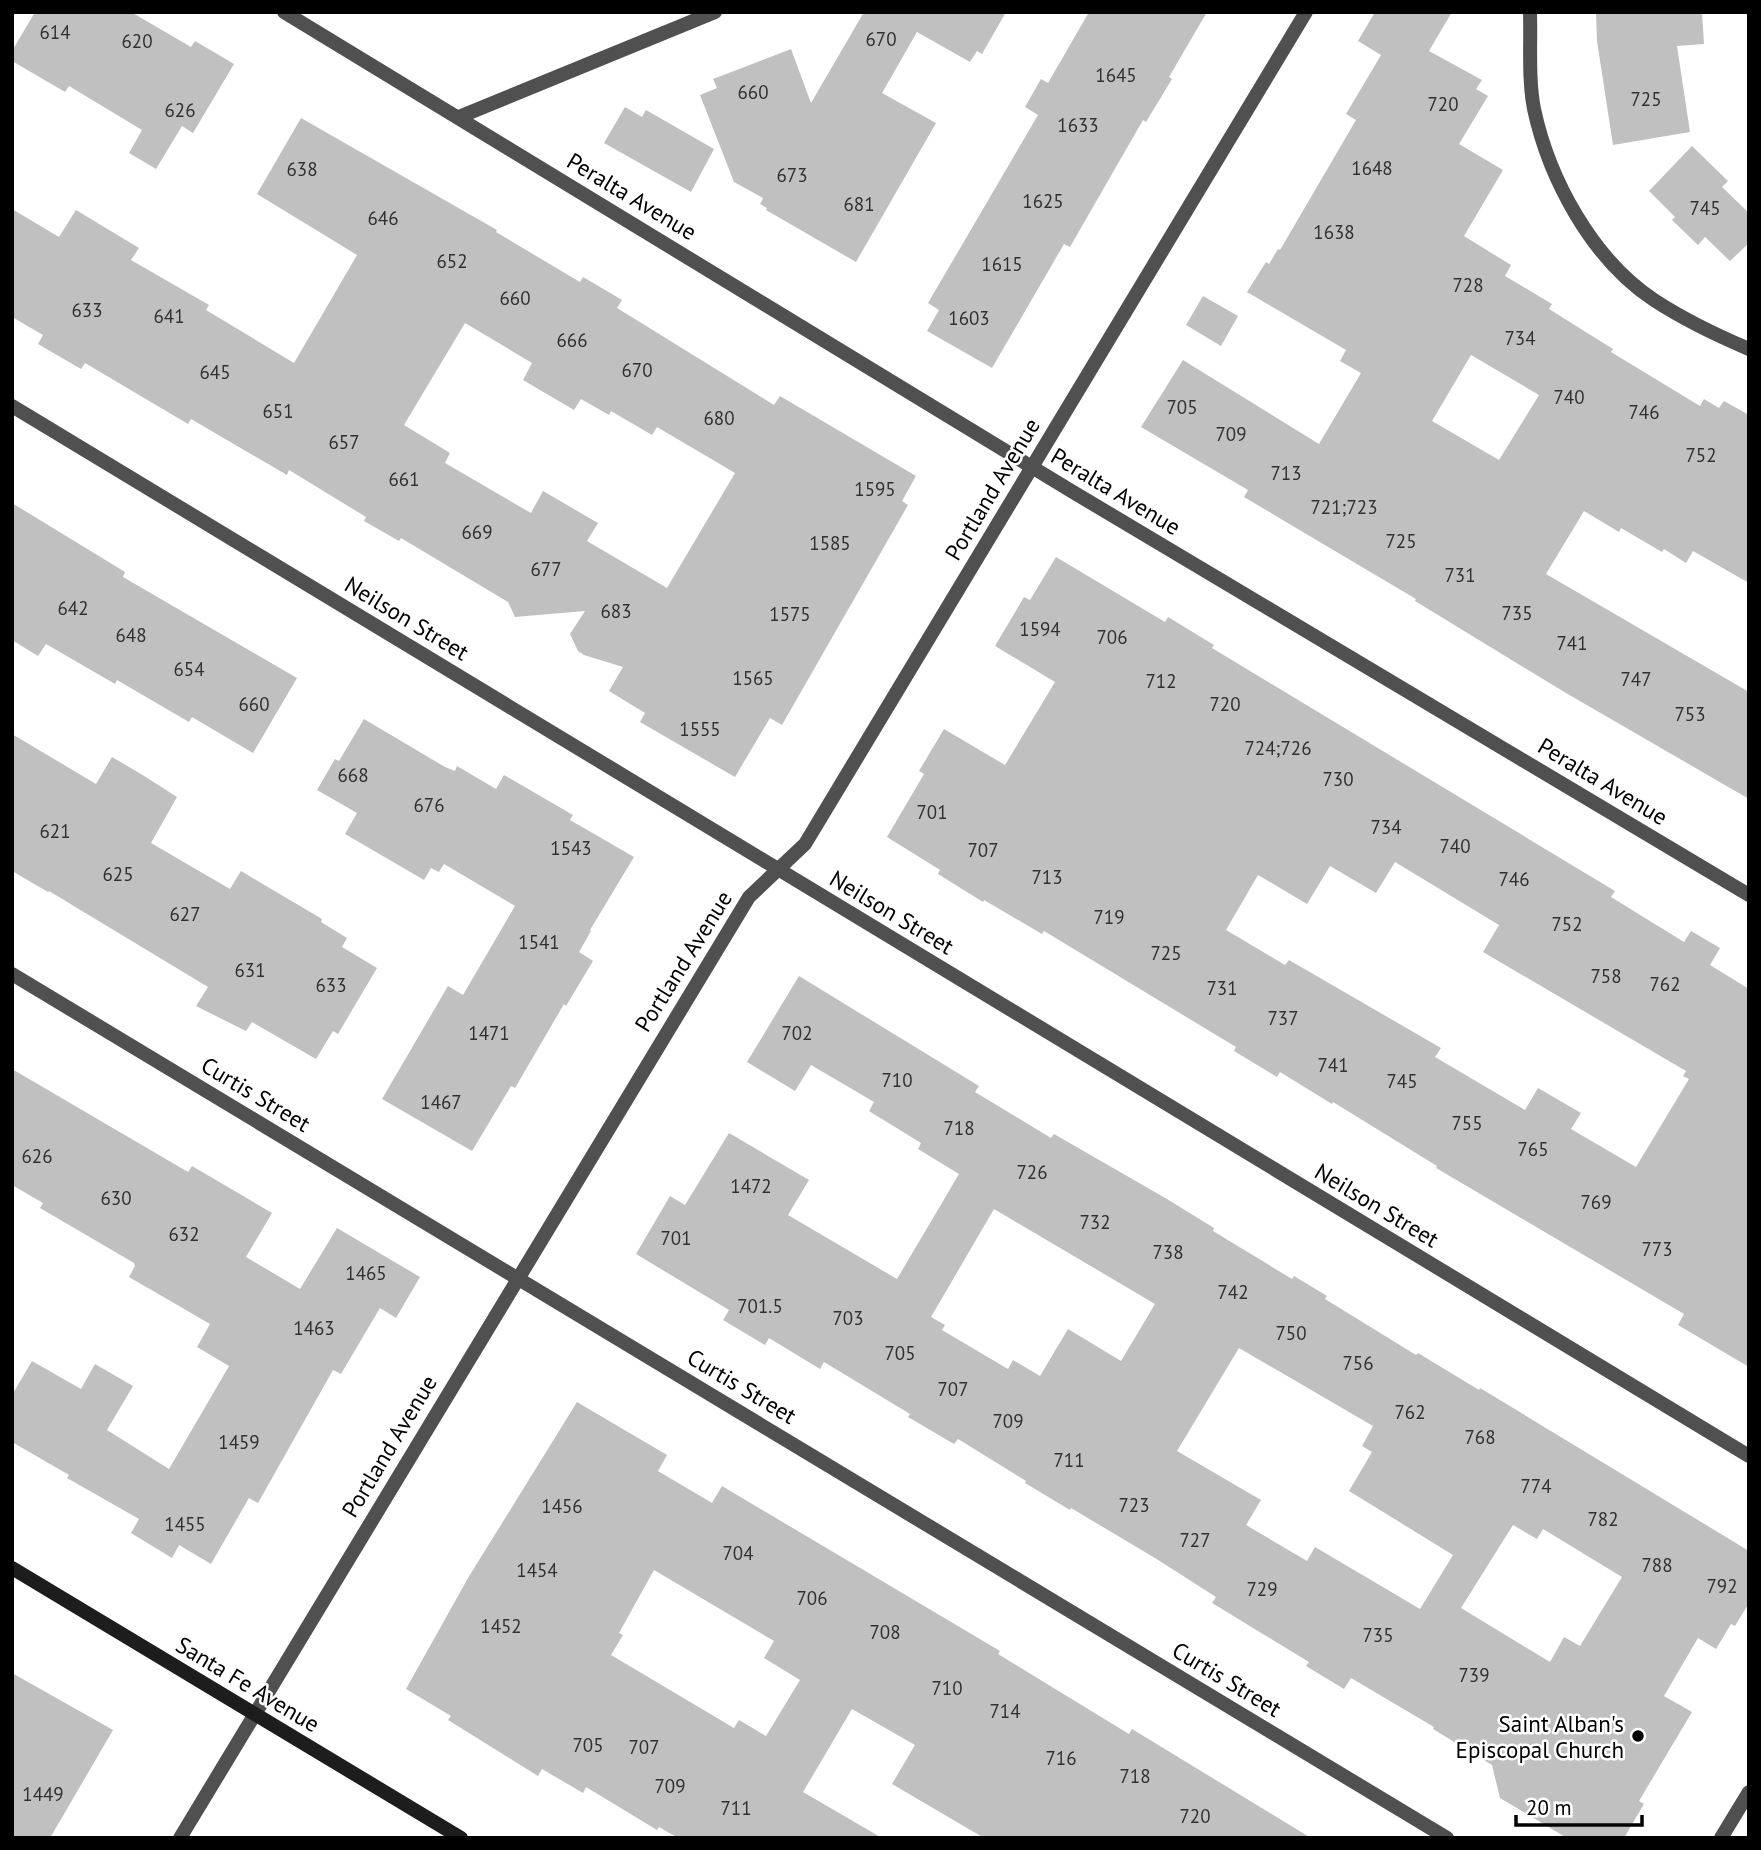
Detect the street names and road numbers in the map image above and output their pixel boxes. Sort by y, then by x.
street label: Peralta Avenue [562,146,702,246]
street label: Portland Avenue [938,413,1046,565]
street label: Peralta Avenue [1046,441,1186,541]
street label: Neilson Street [340,570,474,666]
street label: Peralta Avenue [1533,731,1673,831]
street label: Neilson Street [825,864,959,960]
street label: Portland Avenue [628,885,738,1037]
street label: Curtis Street [196,1050,316,1138]
street label: Neilson Street [1310,1157,1444,1253]
street label: Curtis Street [682,1342,802,1430]
street label: Portland Avenue [335,1370,443,1522]
street label: Santa Fe Avenue [171,1630,325,1738]
street label: Curtis Street [1167,1635,1287,1723]

